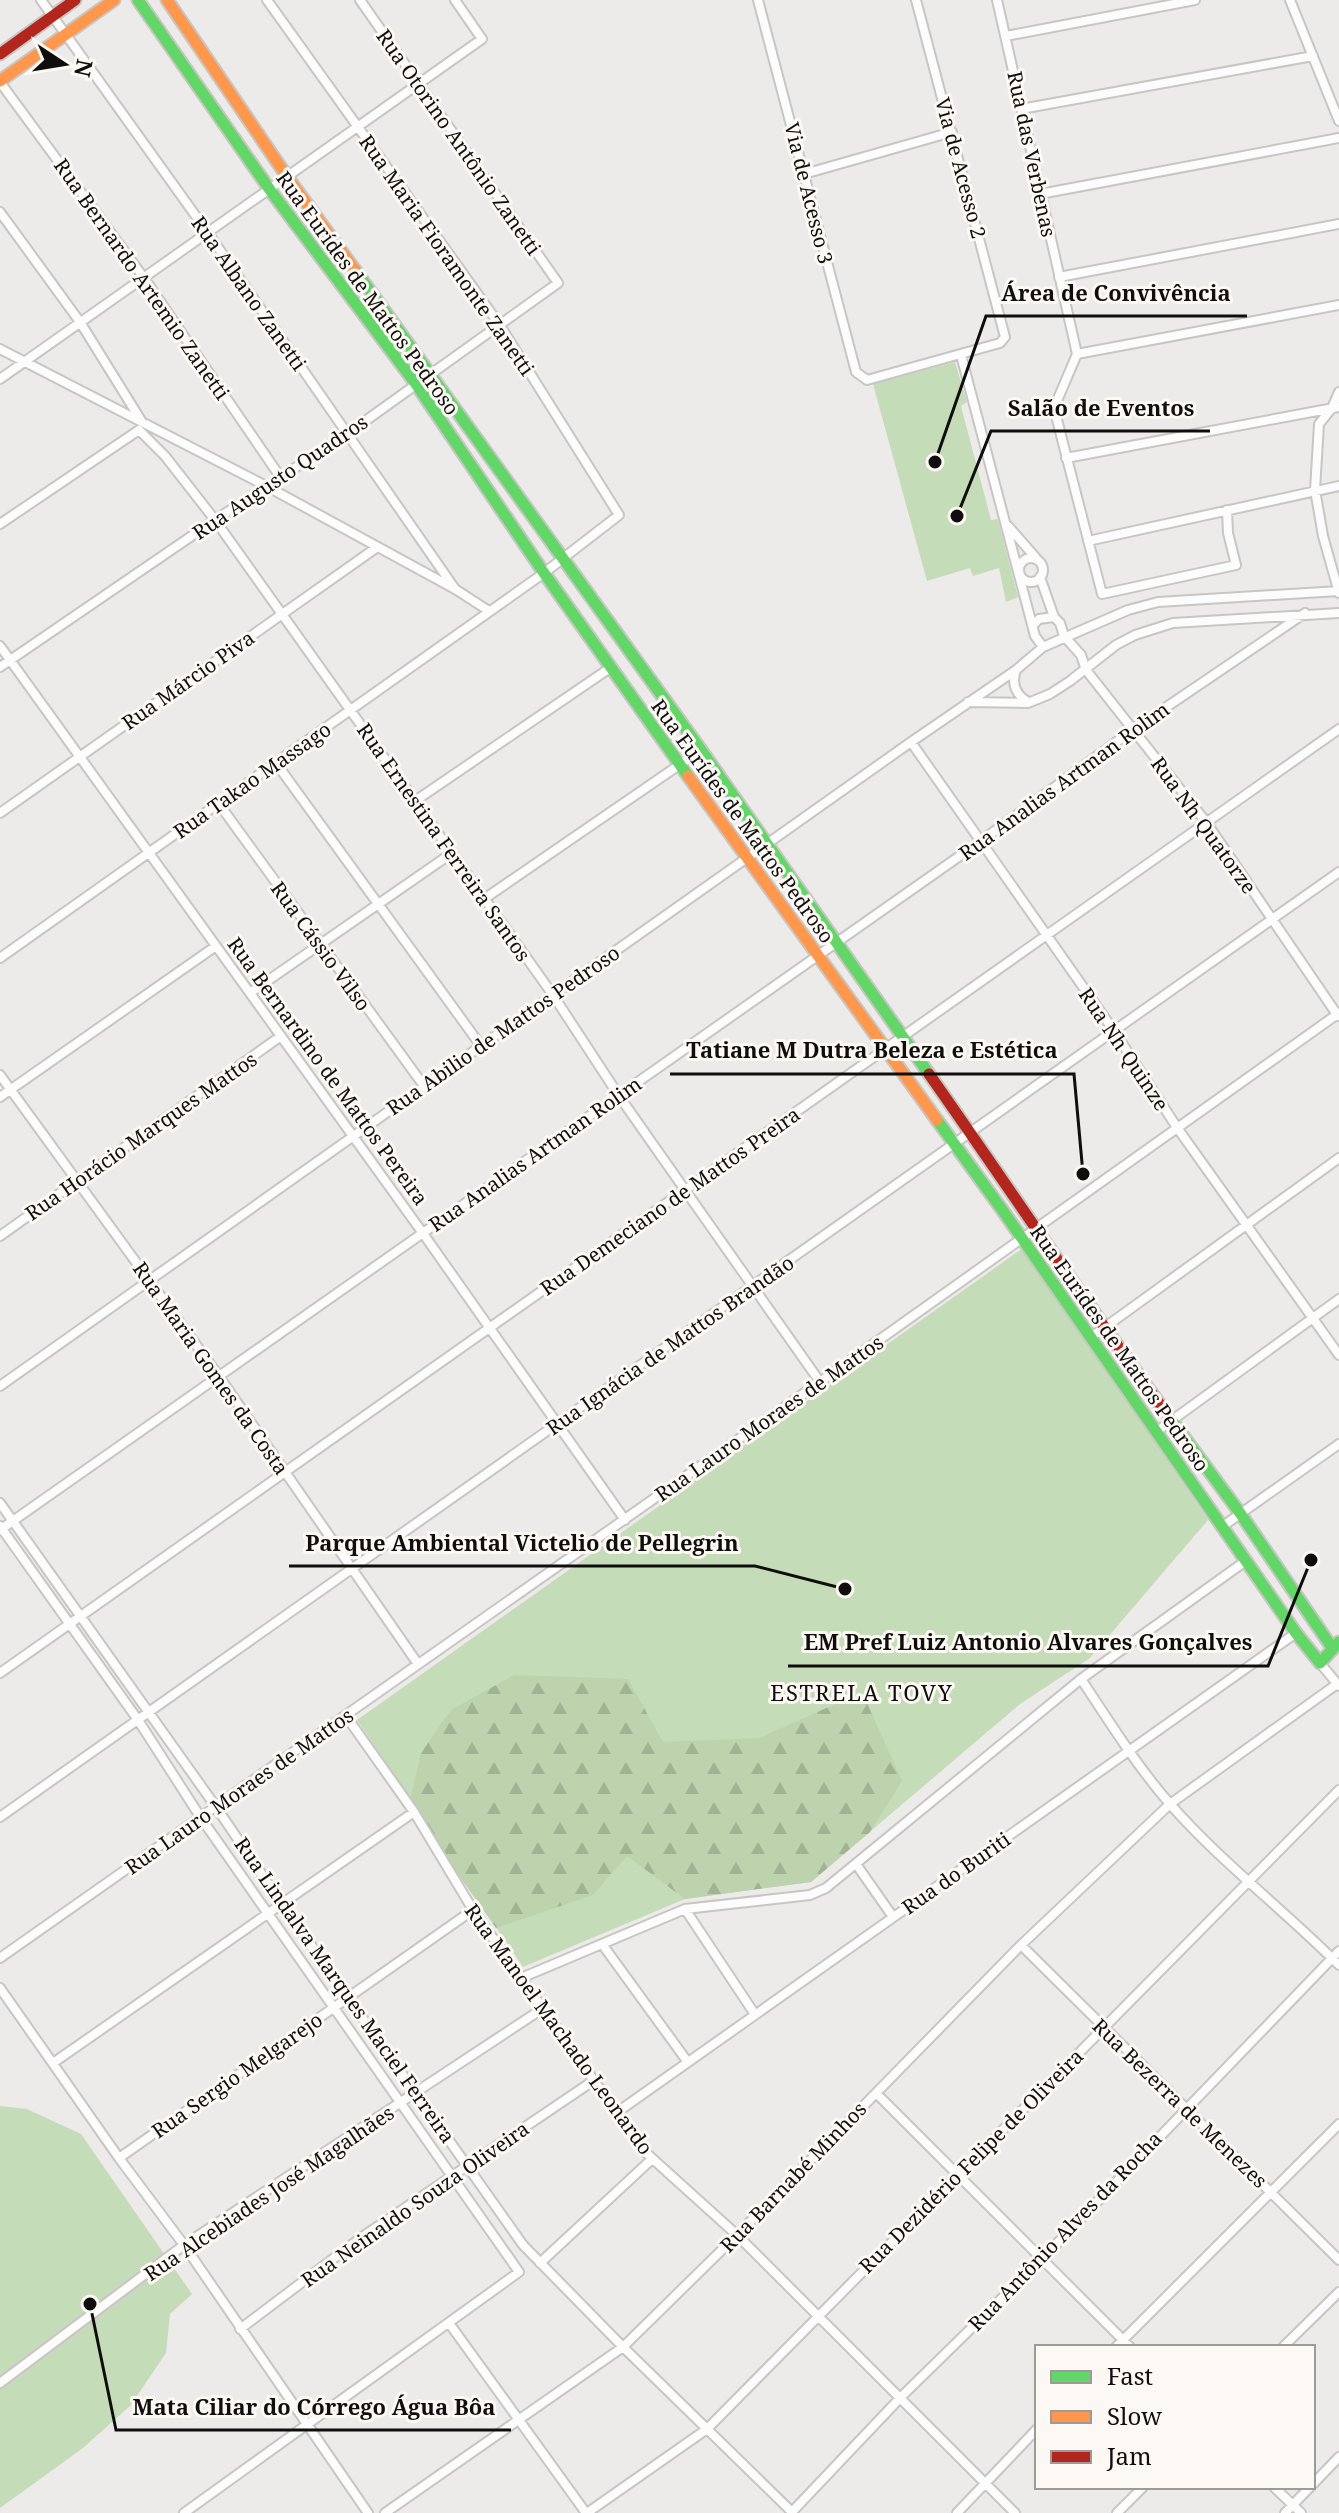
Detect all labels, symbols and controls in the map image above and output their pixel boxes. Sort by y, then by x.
north arrow [24,24,104,104]
street label: Rua Otorino Antônio Zanetti [371,24,548,261]
text: N [68,57,101,80]
street label: Rua das Verbenas [1001,69,1063,239]
street label: Via de Acesso 2 [929,95,993,241]
street label: Via de Acesso 3 [778,120,840,266]
street label: Rua Maria Fioramonte Zanetti [353,129,541,381]
street label: Rua Bernardo Artemio Zanetti [48,153,236,405]
street label: Rua Eurídes de Mattos Pedroso [270,166,466,420]
street label: Rua Albano Zanetti [185,210,313,376]
callout: Área de Convivência [986,270,1247,316]
text: Área de Convivência [1001,277,1231,307]
callout: Salão de Eventos [991,385,1210,431]
text: Salão de Eventos [1008,392,1194,422]
street label: Rua Augusto Quadros [187,408,373,546]
street label: Rua Márcio Piva [116,624,260,736]
street label: Rua Eurídes de Mattos Pedroso [645,694,841,948]
street label: Rua Analias Artman Rolim [953,695,1175,866]
street label: Rua Takao Massago [168,715,336,845]
street label: Rua Ernestina Ferreira Santos [351,717,537,967]
street label: Rua Nh Quatorze [1145,751,1263,899]
street label: Rua Cássio Vilso [265,876,377,1016]
street label: Rua Bernardino de Mattos Pereira [222,932,434,1210]
street label: Rua Abilio de Mattos Pedroso [381,939,625,1121]
street label: Rua Nh Quinze [1073,982,1175,1116]
callout: Tatiane M Dutra Beleza e Estética [670,1028,1074,1074]
text: Tatiane M Dutra Beleza e Estética [686,1034,1058,1064]
street label: Rua Horácio Marques Mattos [20,1046,262,1226]
street label: Rua Analias Artman Rolim [423,1070,647,1238]
street label: Rua Demeciano de Mattos Preira [535,1101,805,1301]
street label: Rua Eurídes de Mattos Pedroso [1024,1219,1216,1477]
street label: Rua Ignácia de Mattos Brandão [541,1249,799,1441]
street label: Rua Maria Gomes da Costa [127,1256,295,1480]
street label: Rua Lauro Moraes de Mattos [649,1329,889,1507]
callout: Parque Ambiental Victelio de Pellegrin [289,1520,755,1566]
text: Parque Ambiental Victelio de Pellegrin [305,1527,739,1557]
callout: EM Pref Luiz Antonio Alvares Gonçalves [788,1620,1268,1666]
text: EM Pref Luiz Antonio Alvares Gonçalves [804,1626,1252,1656]
district label: ESTRELA TOVY [770,1677,954,1707]
street label: Rua Lauro Moraes de Mattos [119,1702,359,1880]
street label: Rua do Buriti [897,1825,1016,1920]
street label: Rua Lindalva Marques Maciel Ferreira [229,1832,461,2148]
street label: Rua Manoel Machado Leonardo [459,1898,659,2160]
street label: Rua Sergio Melgarejo [146,2006,328,2144]
street label: Rua Bezerra de Menezes [1087,2012,1273,2194]
street label: Rua Dezidério Felipe de Oliveira [853,2043,1089,2279]
street label: Rua Barnabé Minhos [714,2096,872,2258]
street label: Rua Alcebiades José Magalhães [139,2099,399,2287]
street label: Rua Neinaldo Souza Oliveira [296,2115,534,2293]
street label: Rua Antônio Alves da Rocha [962,2125,1168,2337]
legend [1035,2345,1315,2489]
text: Fast [1107,2359,1153,2392]
callout: Mata Ciliar do Córrego Água Bôa [116,2384,511,2430]
text: Mata Ciliar do Córrego Água Bôa [133,2391,495,2421]
text: Slow [1107,2399,1162,2432]
text: Jam [1106,2439,1152,2472]

